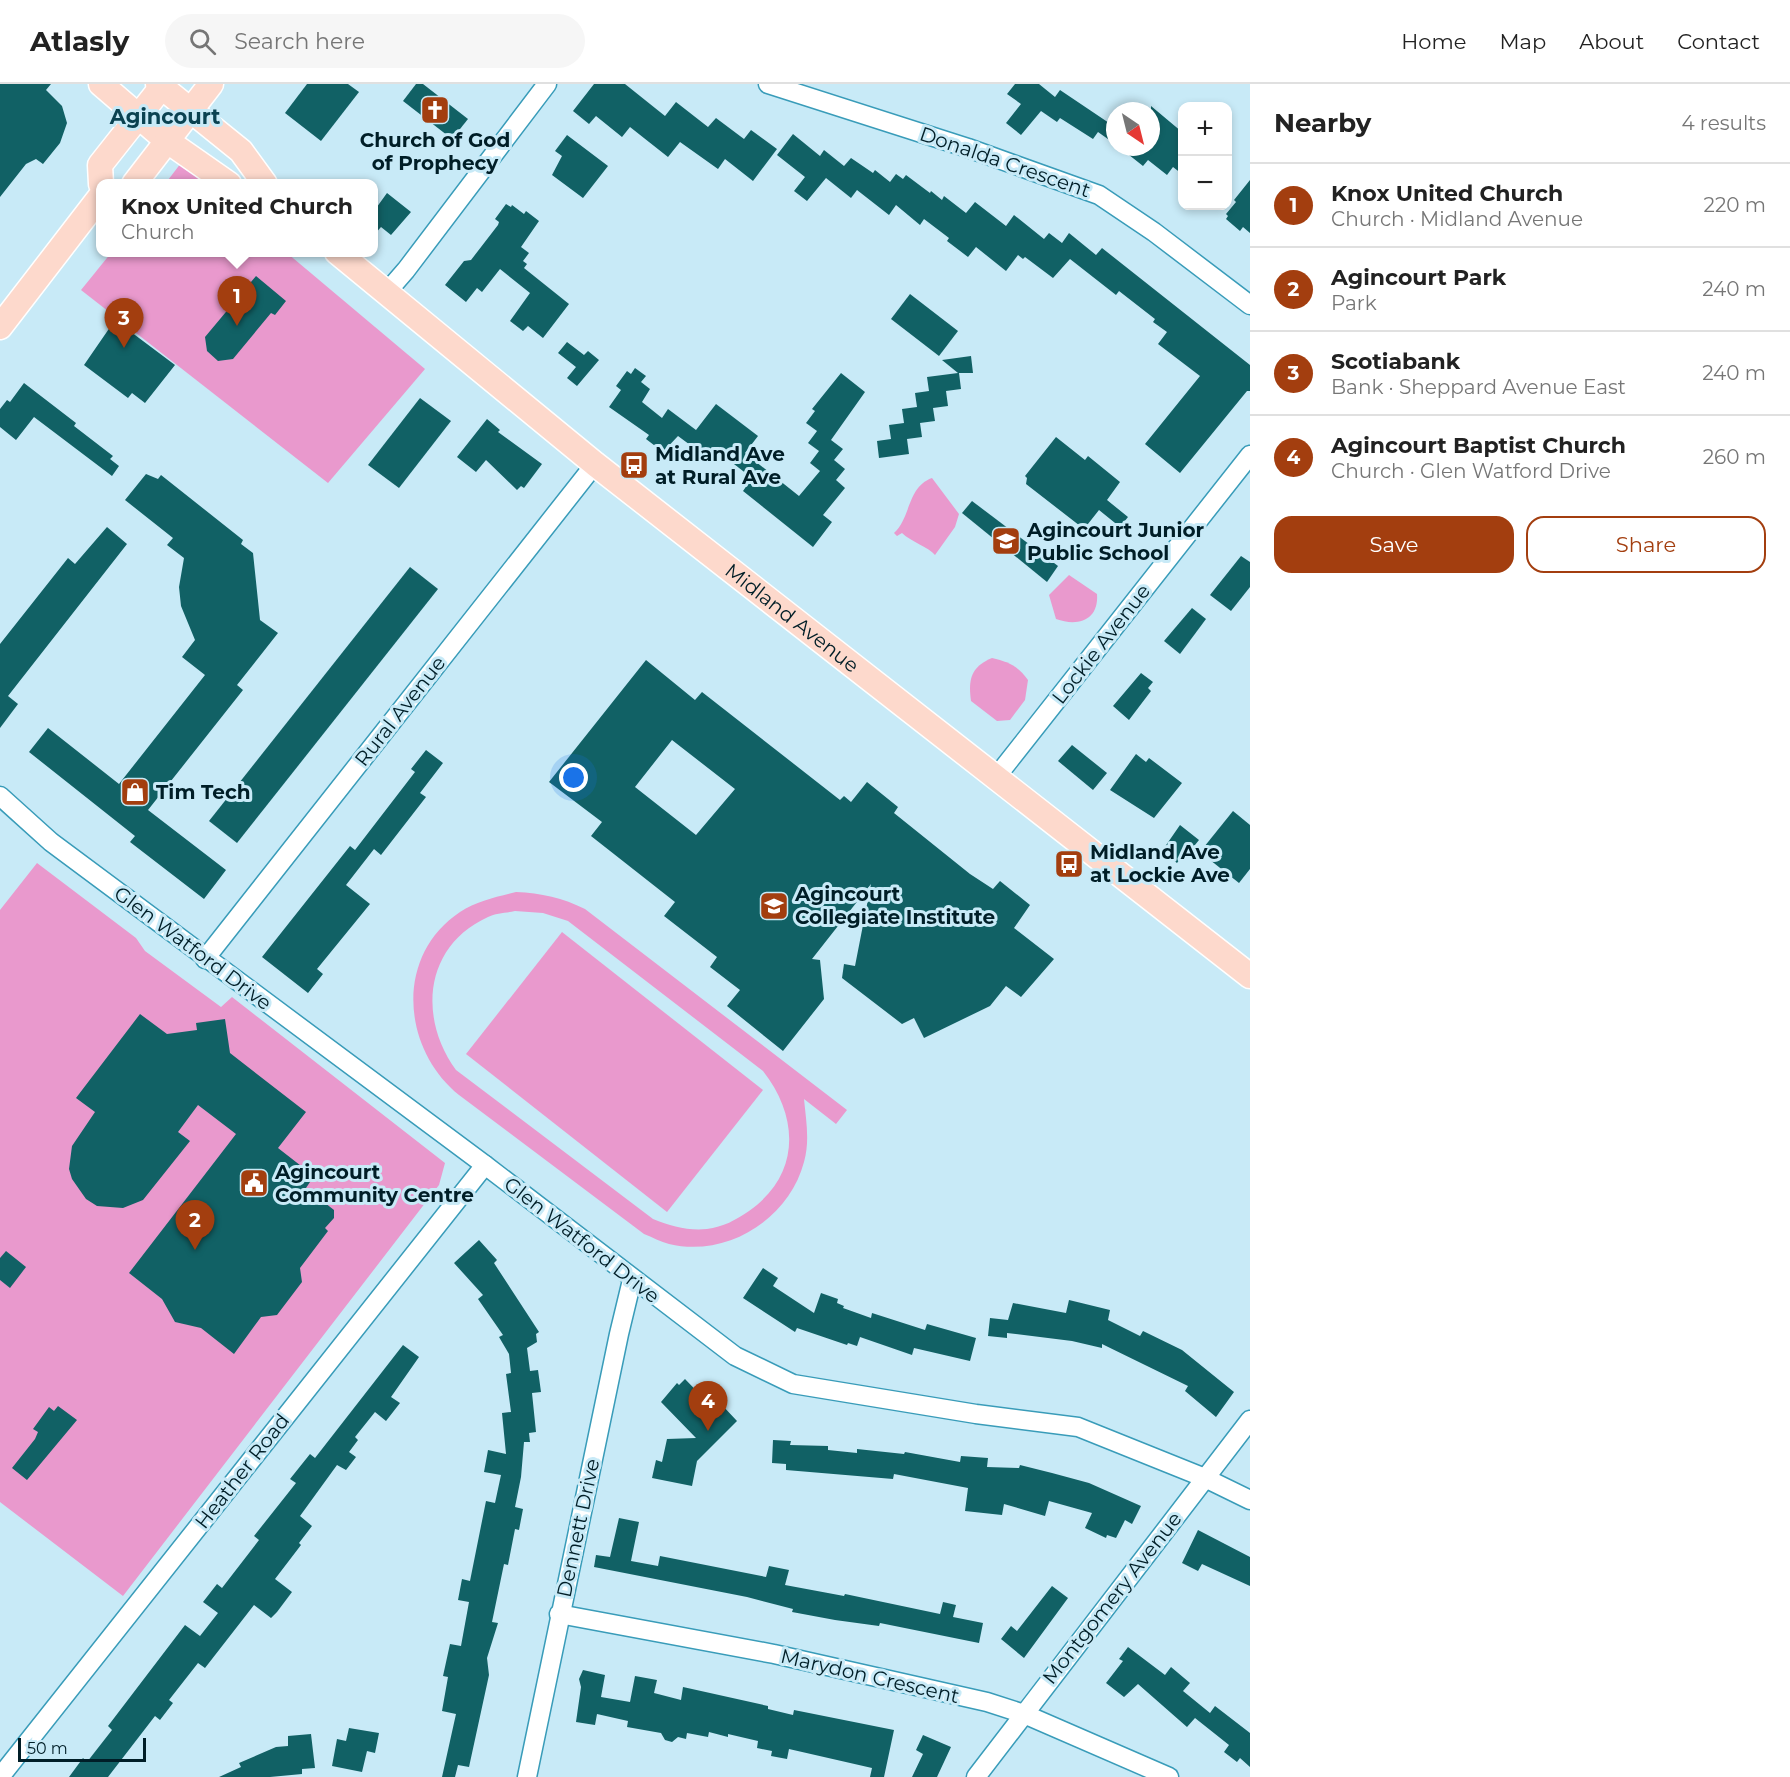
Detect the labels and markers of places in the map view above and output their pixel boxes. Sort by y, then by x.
church icon: Church of God of Prophecy [419,94,451,126]
place label: Church of God of Prophecy [360,128,510,175]
pin: 1 [218,276,256,326]
pin: 3 [104,298,144,348]
place label: Midland Ave at Rural Ave [655,442,785,489]
bus stop icon: Midland Ave at Rural Ave [618,449,650,481]
place label: Agincourt Junior Public School [1026,518,1205,565]
school or university icon: Agincourt Junior Public School [990,525,1022,557]
shop icon: Tim Tech [119,776,151,808]
place label: Tim Tech [156,780,250,804]
place label: Midland Ave at Lockie Ave [1090,840,1230,887]
bus stop icon: Midland Ave at Lockie Ave [1053,848,1085,880]
place label: Agincourt Collegiate Institute [794,882,995,929]
school or university icon: Agincourt Collegiate Institute [758,890,790,922]
place label: Agincourt Community Centre [274,1160,474,1207]
public building icon: Agincourt Community Centre [238,1167,270,1199]
pin: 2 [176,1200,214,1250]
pin: 4 [688,1382,728,1431]

